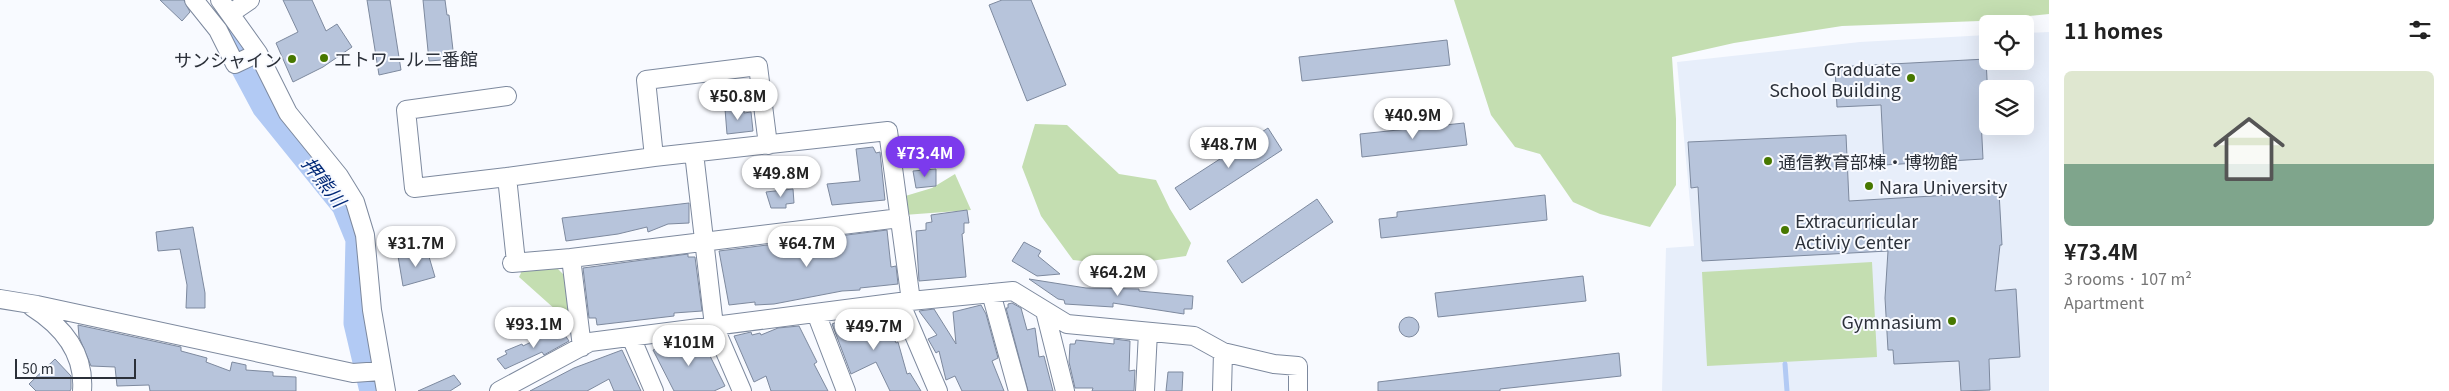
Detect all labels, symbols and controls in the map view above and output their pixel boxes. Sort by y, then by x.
map controls [1979,15,2034,135]
button: locate [1979,15,2034,70]
text: 11 homes [2064,15,2163,45]
icon: filters [2406,16,2434,44]
place label: エトワール二番館 [334,45,478,71]
place label: サンシャイン [174,46,282,72]
marker: エトワール二番館 [318,52,330,64]
marker: サンシャイン [286,53,298,65]
place label: Graduate School Building [1769,55,1901,102]
marker: Graduate School Building [1905,72,1917,84]
pin: ¥50.8M [697,78,779,121]
button: layers [1979,80,2034,135]
text: ¥50.8M [710,83,766,107]
pin: ¥40.9M [1372,98,1454,140]
text: ¥40.9M [1385,102,1441,126]
icon: home [2204,104,2294,194]
pin: ¥48.7M [1188,126,1270,169]
text: ¥48.7M [1201,131,1257,155]
pin: ¥73.4M [884,136,966,178]
text: ¥73.4M [897,140,953,164]
place label: 通信教育部棟・博物館 [1778,148,1958,174]
water label: 押熊川 [297,150,354,213]
marker: 通信教育部棟・博物館 [1762,155,1774,167]
pin: ¥49.8M [740,156,822,198]
text: ¥49.8M [753,160,809,184]
place label: Nara University [1879,173,2008,199]
marker: Nara University [1863,180,1875,192]
place label: Extracurricular Activiy Center [1795,207,1919,254]
marker: Extracurricular Activiy Center [1779,224,1791,236]
pin: ¥31.7M [375,226,457,268]
pin: ¥64.7M [766,226,848,268]
text: ¥31.7M [388,230,444,254]
text: ¥64.7M [779,230,835,254]
text: ¥73.4M [2064,236,2138,266]
pin: ¥64.2M [1077,254,1159,297]
text: ¥64.2M [1090,259,1146,283]
text: 3 rooms · 107 m² [2064,266,2192,290]
text: Apartment [2064,290,2144,314]
pin: ¥93.1M [493,306,575,349]
pin: ¥49.7M [833,308,915,351]
place label: Gymnasium [1841,308,1942,334]
text: ¥93.1M [506,311,562,335]
text: ¥49.7M [846,313,902,337]
marker: Gymnasium [1946,315,1958,327]
pin: ¥101M [654,324,724,367]
text: ¥101M [663,329,715,353]
scale bar [15,356,136,379]
text: 50 m [22,358,54,378]

